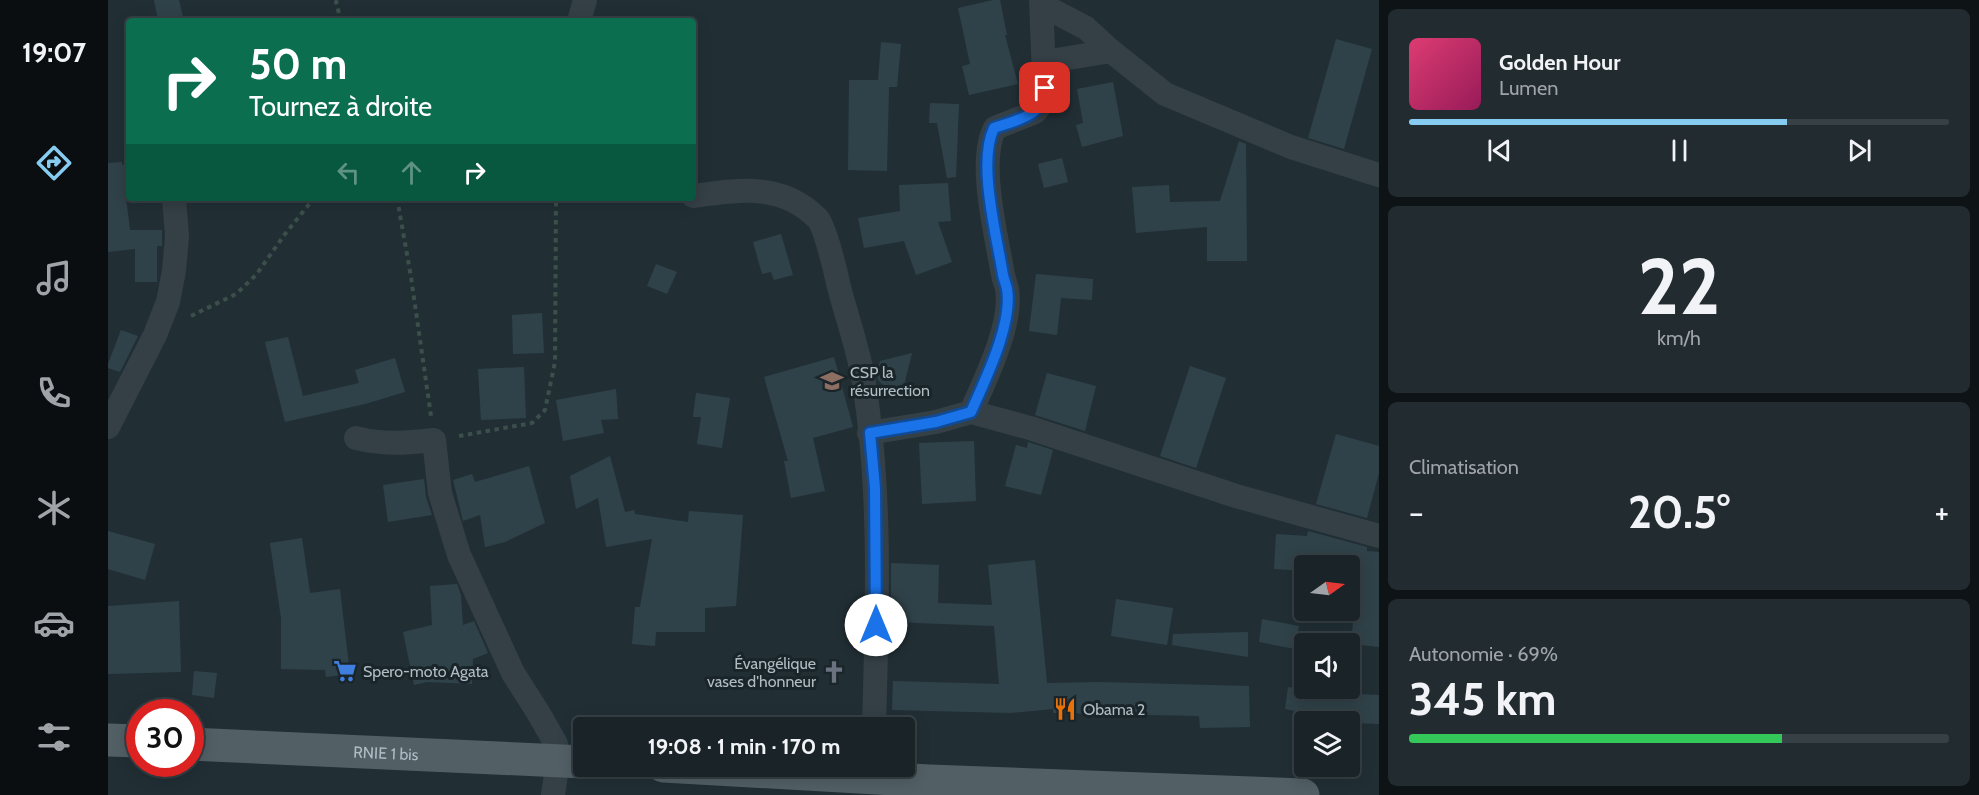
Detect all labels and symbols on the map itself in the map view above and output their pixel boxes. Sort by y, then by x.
pin [1019,62,1070,113]
place label: CSP la résurrection [850,363,930,400]
school or university icon: CSP la résurrection [819,368,845,394]
north arrow [1294,555,1360,621]
position arrow [844,593,908,657]
place label: Évangélique vases d'honneur [707,654,817,691]
supermarket icon: Spero-moto Agata [332,658,358,684]
church icon: Évangélique vases d'honneur [821,659,847,685]
place label: Spero-moto Agata [363,662,489,681]
restaurant icon: Obama 2 [1052,696,1078,722]
speed limit sign: 30 [126,699,204,777]
place label: Obama 2 [1083,700,1145,719]
street label: RNIE 1 bis [353,742,419,764]

